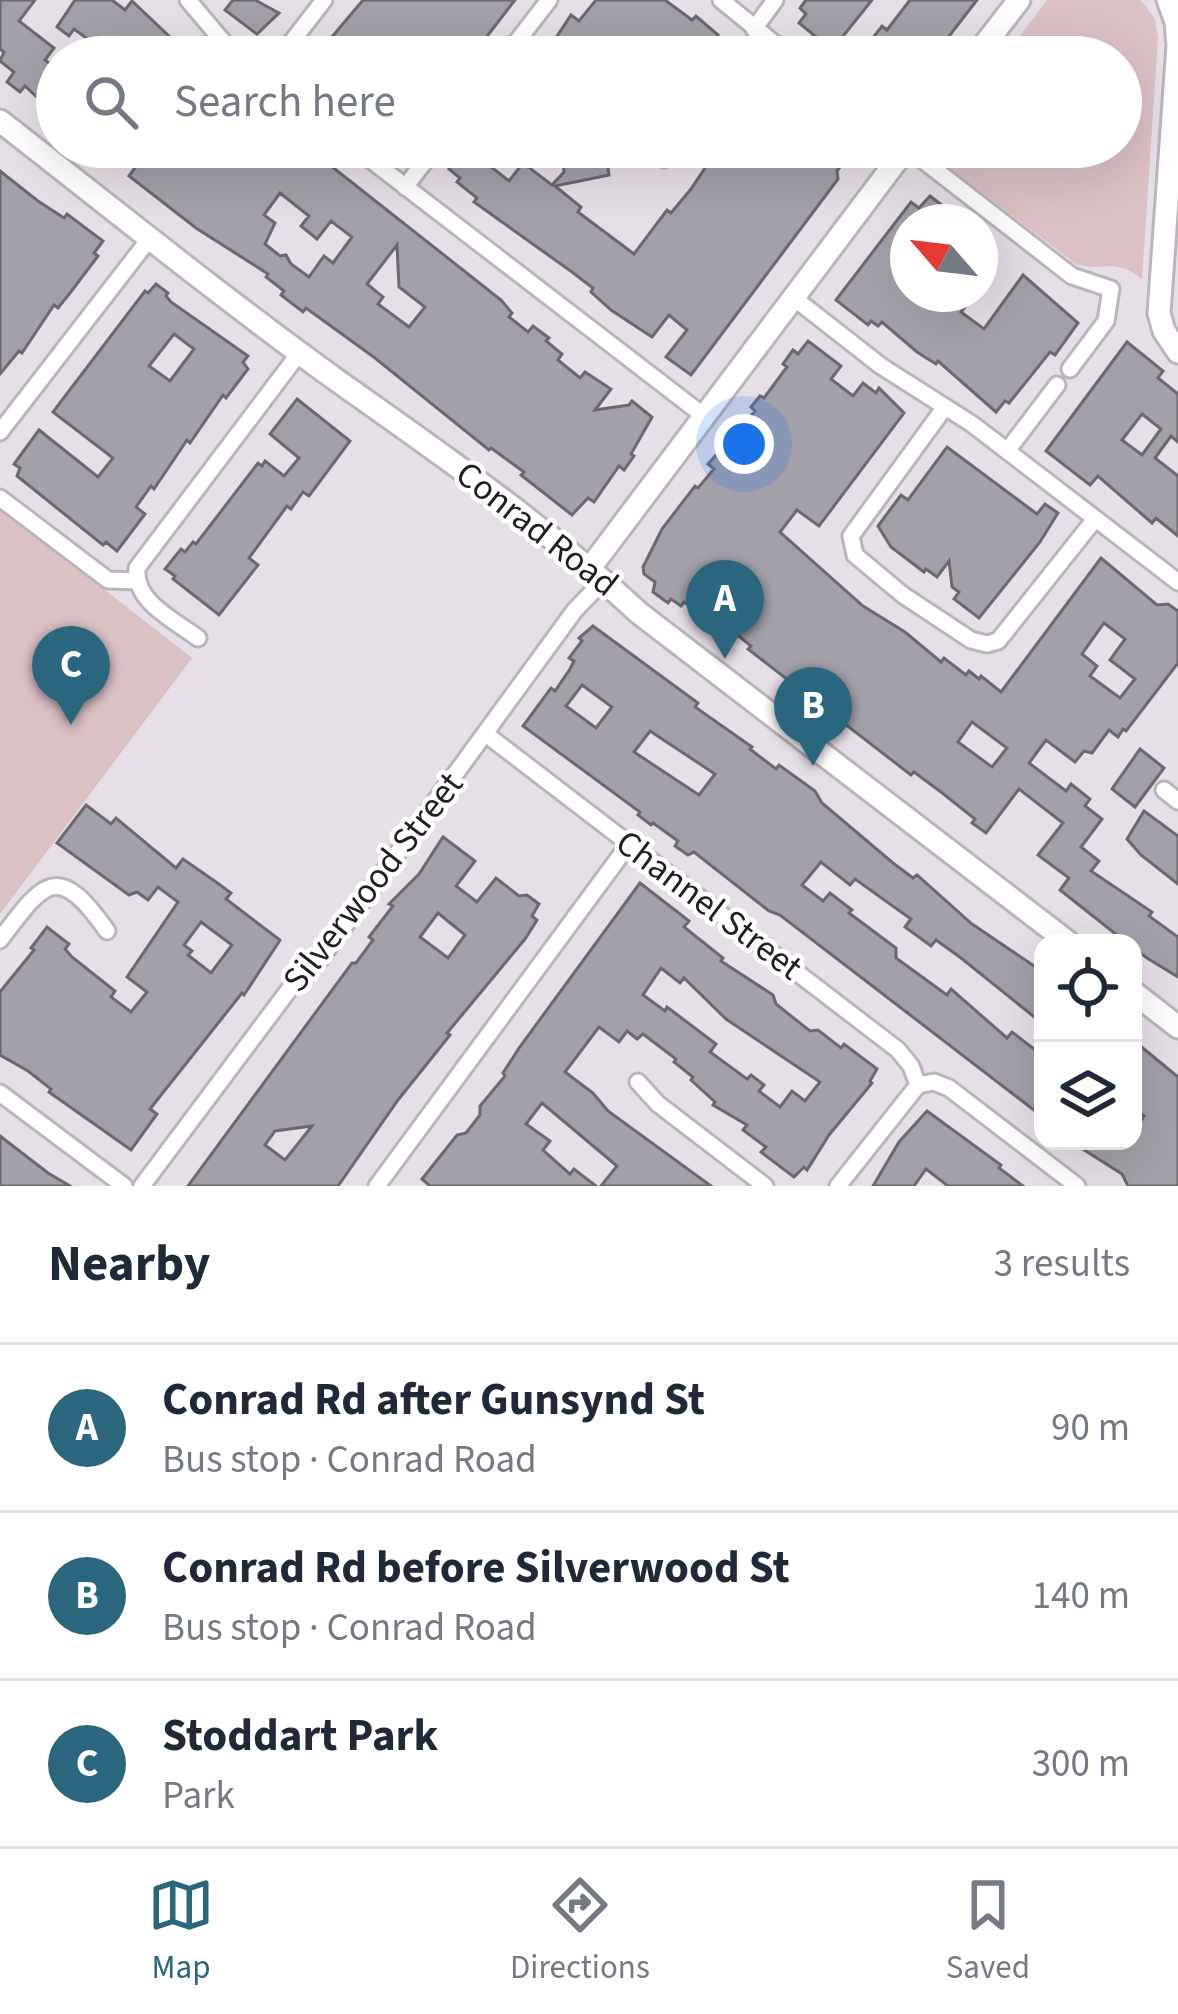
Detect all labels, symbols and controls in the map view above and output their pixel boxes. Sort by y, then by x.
search box [36,36,1142,168]
icon: search [78,69,144,135]
text: Search here [174,70,396,134]
north arrow [890,204,998,312]
your location [714,414,774,474]
street label: Conrad Road [445,449,629,609]
pin: A [686,560,764,659]
pin: C [32,626,110,725]
pin: B [774,667,852,766]
street label: Silverwood Street [271,761,475,1003]
street label: Channel Street [605,818,813,992]
map controls [1034,934,1142,1150]
button: locate [1034,934,1142,1042]
button: layers [1034,1042,1142,1150]
text: Nearby [48,1228,210,1300]
text: 3 results [994,1236,1130,1292]
text: Conrad Rd after Gunsynd St [162,1368,705,1432]
text: A [76,1400,98,1456]
text: 90 m [1051,1400,1130,1456]
text: Bus stop · Conrad Road [162,1432,537,1488]
text: Conrad Rd before Silverwood St [162,1536,790,1600]
text: B [75,1568,99,1624]
text: 140 m [1032,1568,1130,1624]
text: Bus stop · Conrad Road [162,1600,537,1656]
text: Stoddart Park [162,1704,438,1768]
text: C [76,1736,98,1792]
text: 300 m [1032,1736,1130,1792]
text: Park [162,1768,235,1824]
tab: Map [148,1872,214,1991]
tab: Directions [510,1872,650,1991]
tab: Saved [946,1872,1030,1991]

